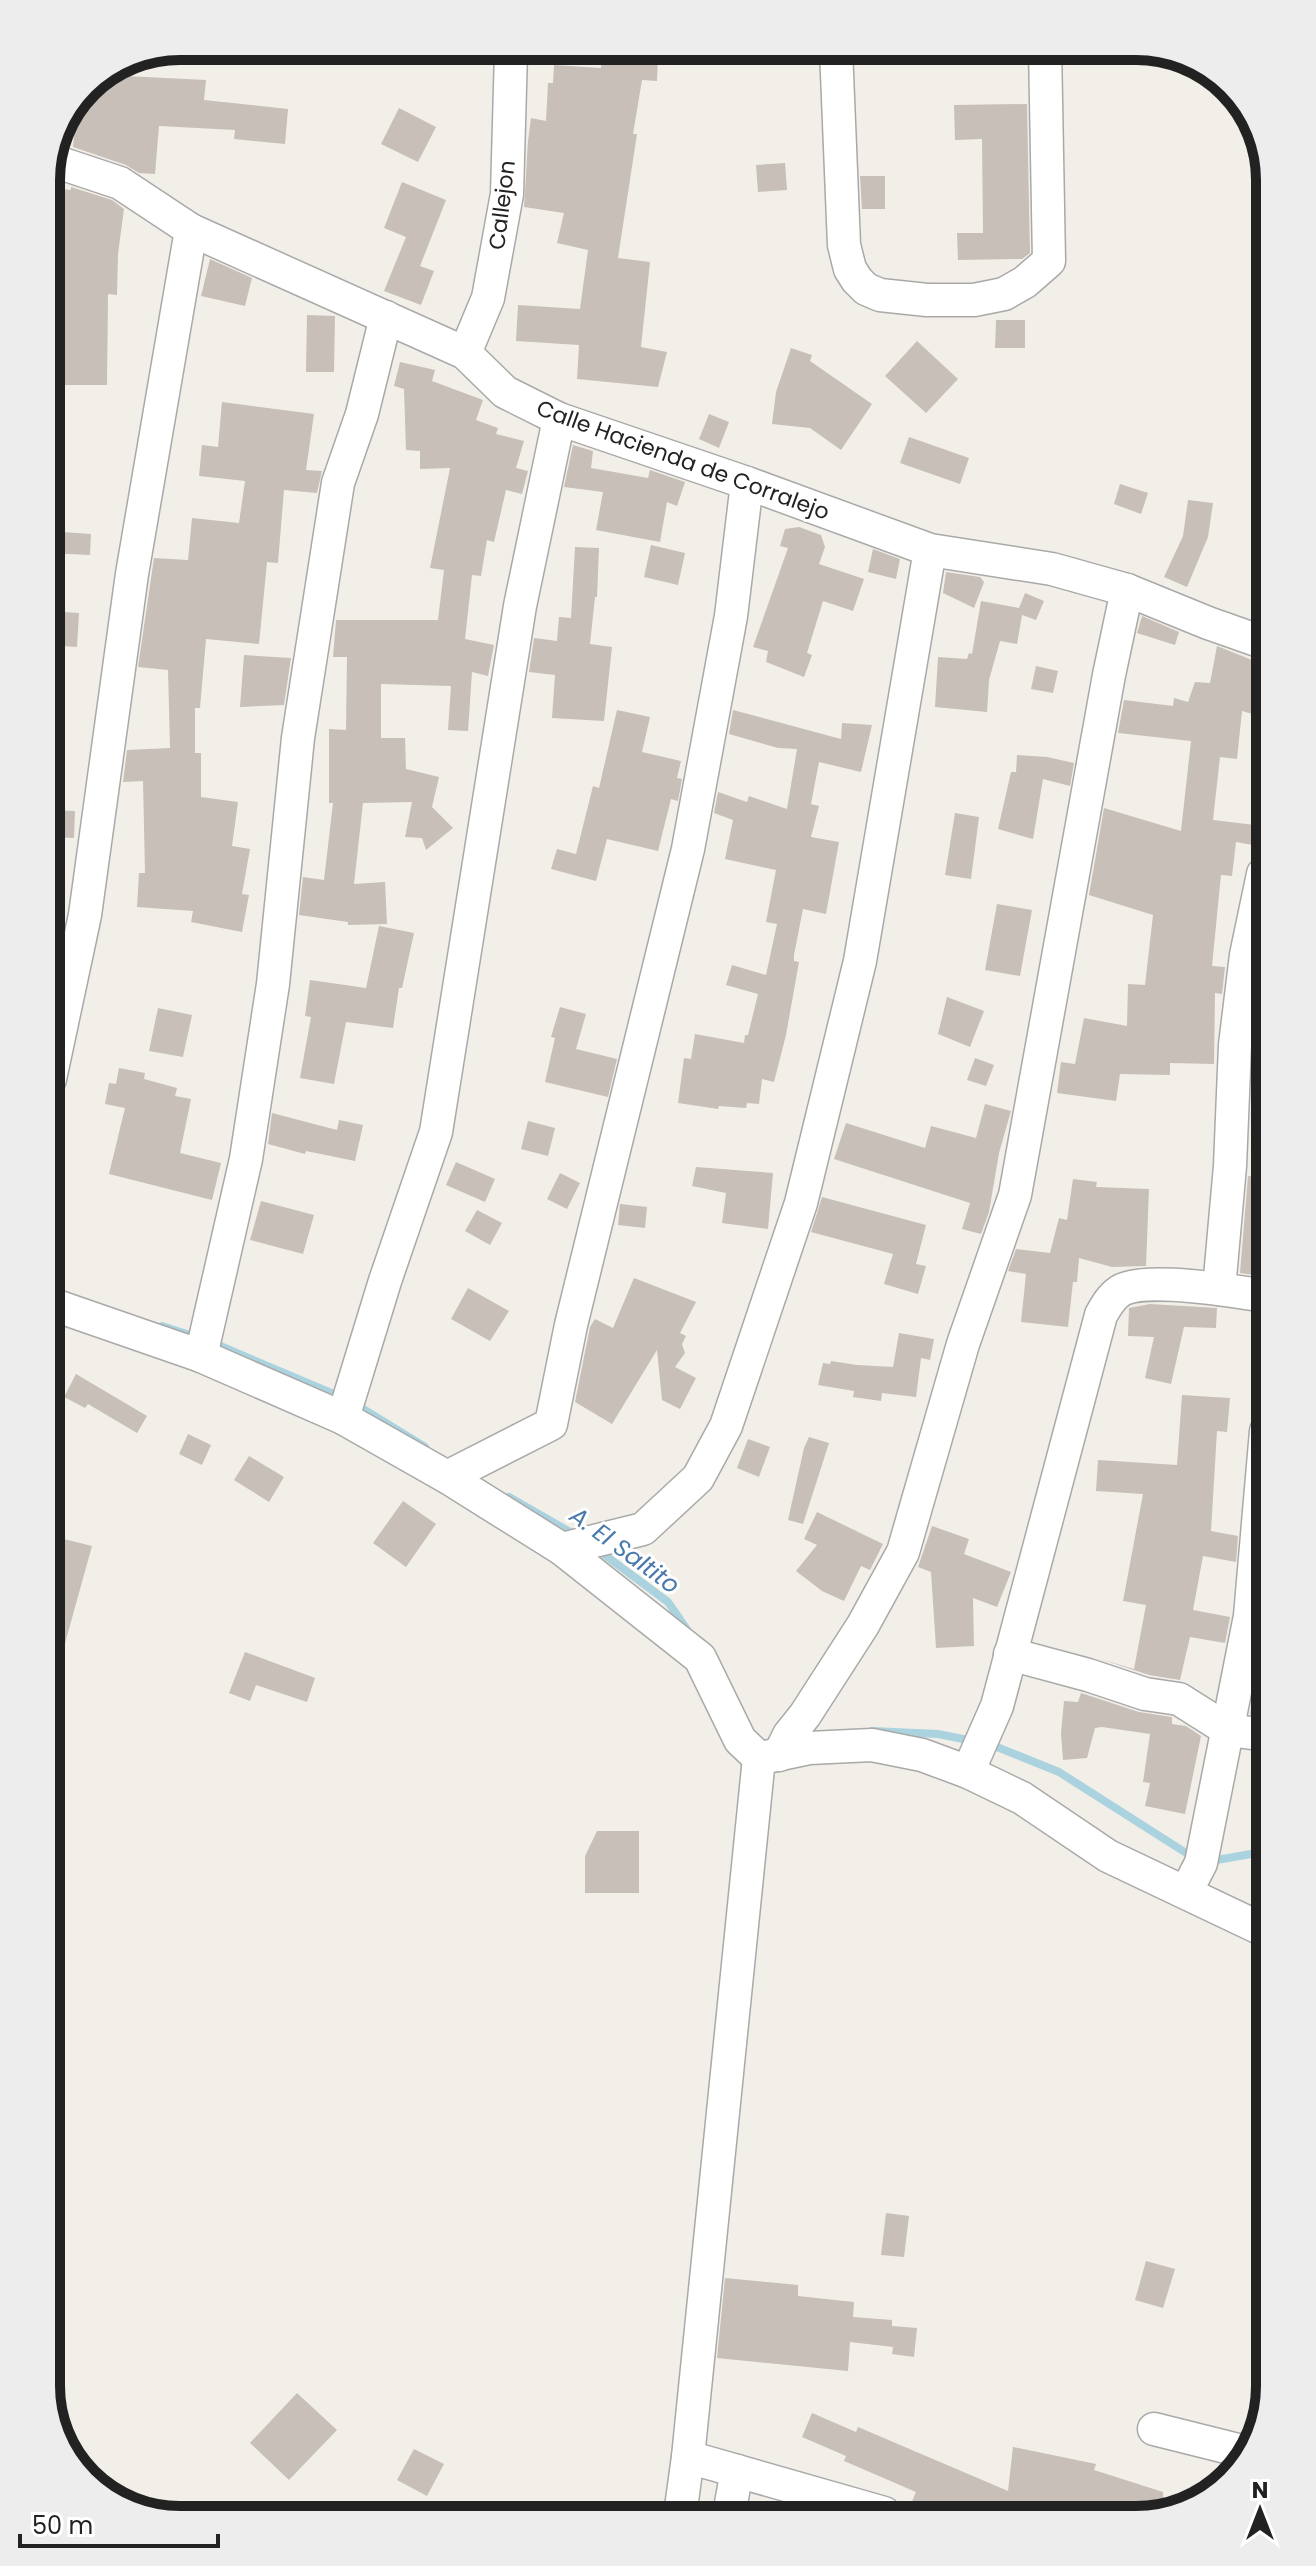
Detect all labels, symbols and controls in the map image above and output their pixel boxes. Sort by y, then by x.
street label: Callejon [481,158,523,252]
street label: Calle Hacienda de Corralejo [532,392,834,528]
water label: A. El Saltito [562,1498,687,1601]
north arrow [1220,2470,1300,2550]
text: N [1252,2475,1268,2506]
scale bar [20,2498,218,2548]
text: 50 m [32,2509,93,2542]

